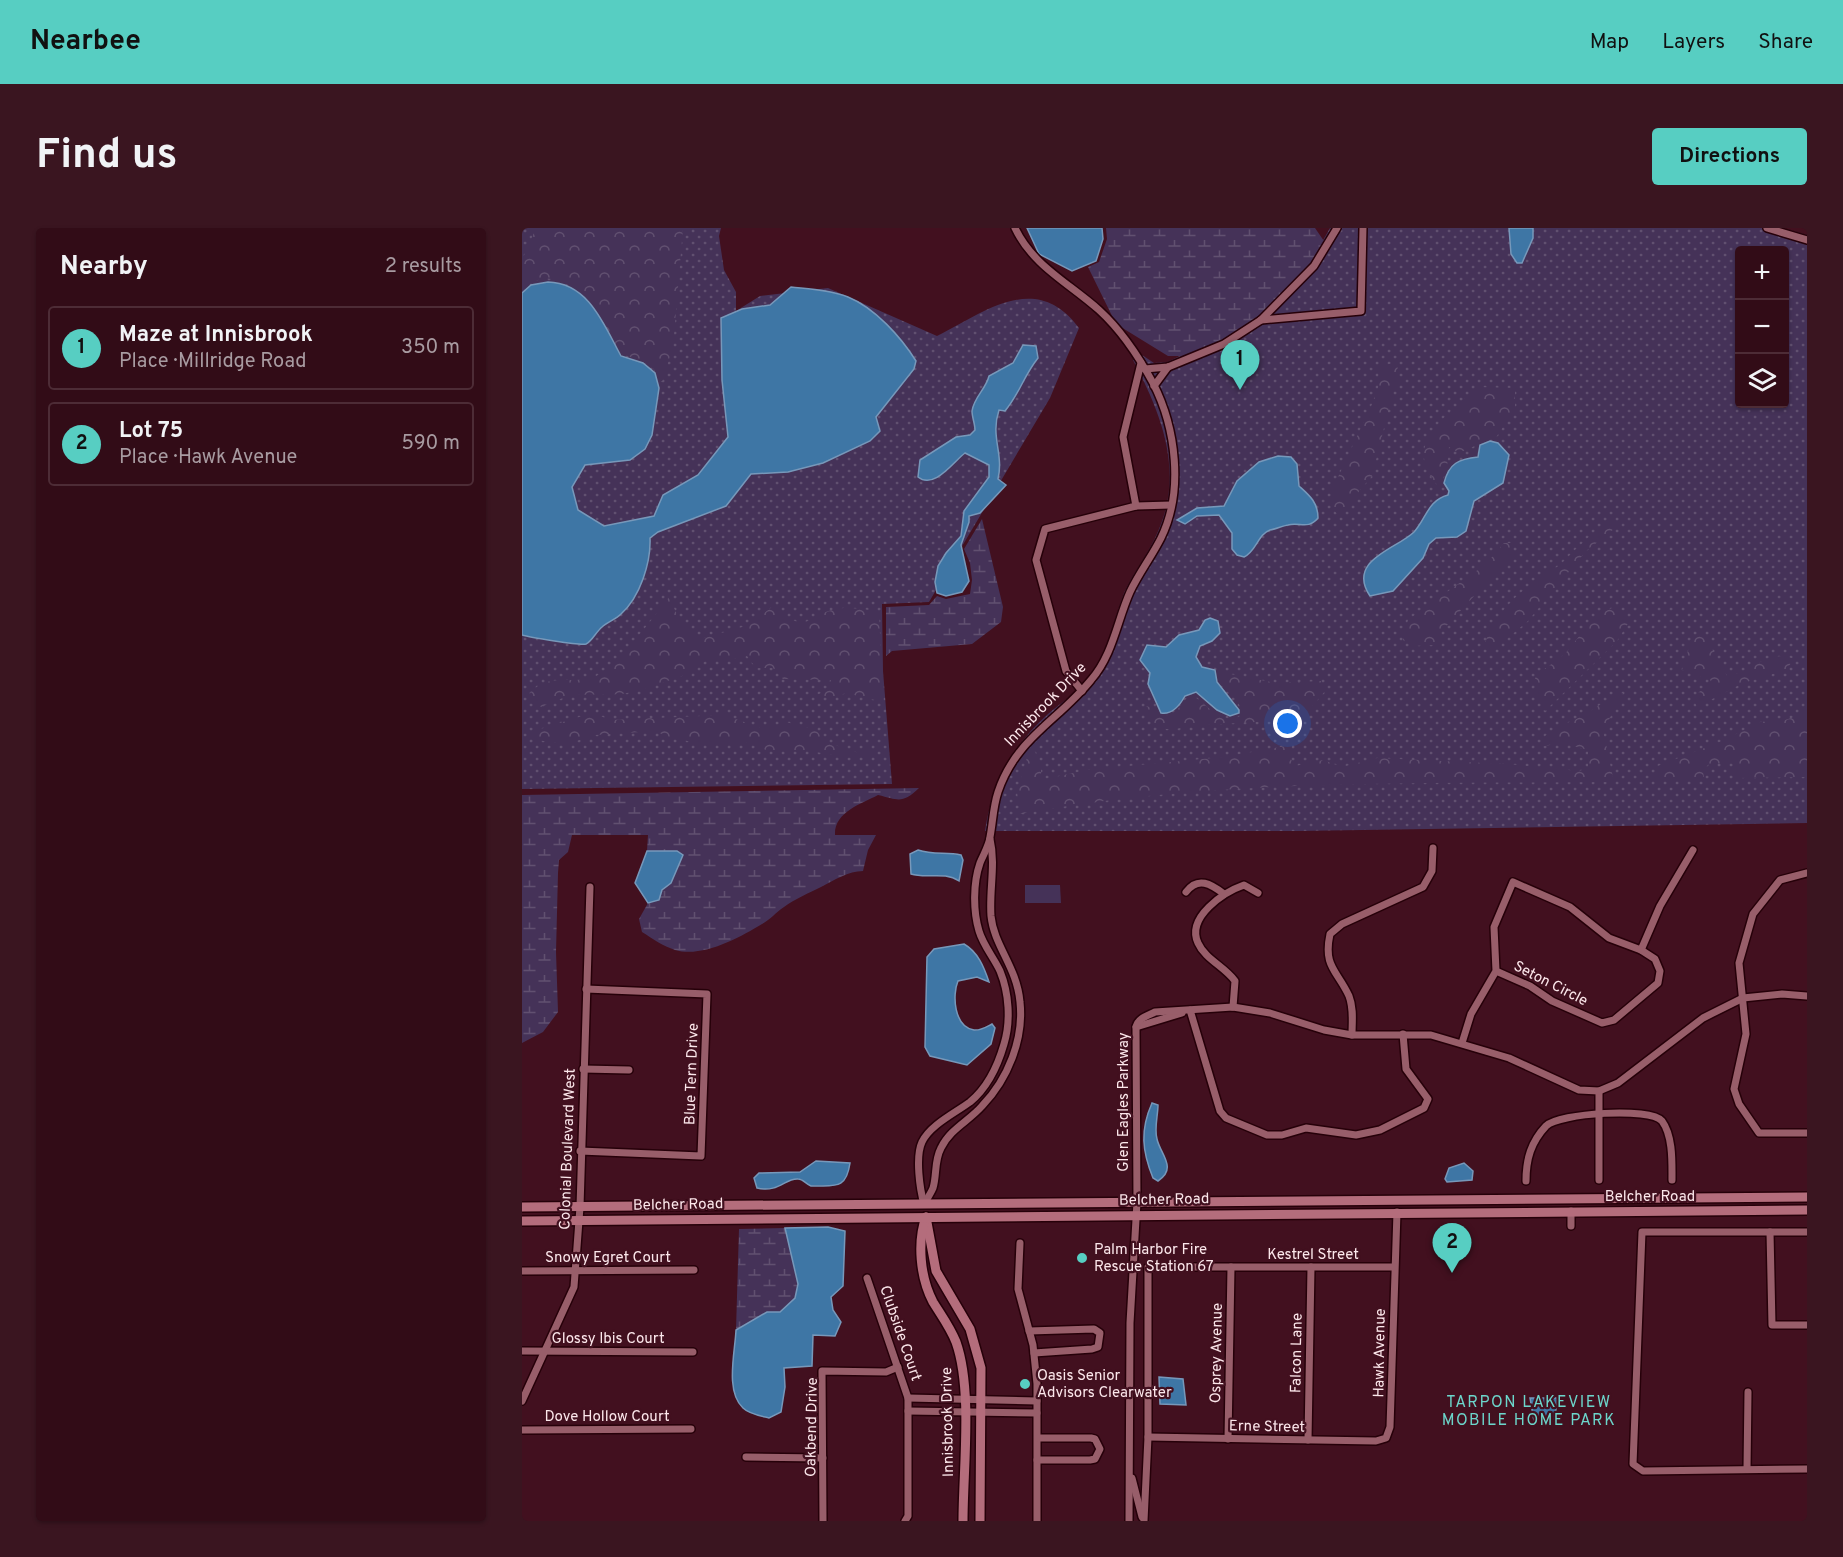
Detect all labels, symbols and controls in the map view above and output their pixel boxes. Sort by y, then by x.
text: Nearbee [30,24,141,60]
text: Map [1590,29,1629,56]
text: Layers [1662,29,1725,56]
text: Share [1758,29,1813,56]
button: Directions [1652,128,1807,185]
text: Find us [36,130,177,183]
map controls [1735,246,1789,408]
button: + [1735,246,1789,300]
text: Nearby [60,251,148,284]
text: 2 results [385,254,462,280]
button: − [1735,300,1789,354]
text: Maze at Innisbrook [119,322,313,349]
text: 1 [78,335,86,361]
text: 350 m [401,335,460,361]
pin: 1 [1220,340,1260,390]
text: Place · Millridge Road [119,349,307,375]
button: layers [1735,354,1789,408]
text: Lot 75 [119,418,183,445]
text: 2 [75,431,88,457]
text: 590 m [402,431,460,457]
text: Place · Hawk Avenue [119,445,297,471]
street label: Innisbrook Drive [1001,659,1091,751]
your location [1273,709,1302,738]
street label: Seton Circle [1510,958,1591,1011]
street label: Blue Tern Drive [681,1023,704,1125]
street label: Glen Eagles Parkway [1115,1032,1134,1172]
street label: Colonial Boulevard West [556,1068,581,1230]
street label: Belcher Road [1605,1188,1695,1207]
street label: Belcher Road [1119,1190,1209,1211]
street label: Belcher Road [633,1195,723,1216]
pin: 2 [1432,1224,1472,1273]
place label: Palm Harbor Fire Rescue Station 67 [1094,1241,1214,1277]
street label: Kestrel Street [1267,1246,1359,1265]
street label: Snowy Egret Court [545,1249,671,1268]
marker: Palm Harbor Fire Rescue Station 67 [1075,1251,1089,1265]
street label: Clubside Court [874,1283,925,1384]
street label: Osprey Avenue [1207,1303,1228,1403]
street label: Hawk Avenue [1370,1308,1391,1398]
street label: Falcon Lane [1287,1313,1308,1393]
street label: Glossy Ibis Court [551,1330,665,1349]
street label: Innisbrook Drive [938,1367,959,1477]
place label: Oasis Senior Advisors Clearwater [1037,1367,1172,1403]
street label: Oakbend Drive [802,1377,823,1477]
marker: Oasis Senior Advisors Clearwater [1018,1377,1032,1391]
district label: TARPON LAKEVIEW MOBILE HOME PARK [1442,1393,1616,1431]
street label: Dove Hollow Court [544,1408,670,1427]
street label: Erne Street [1229,1417,1305,1438]

